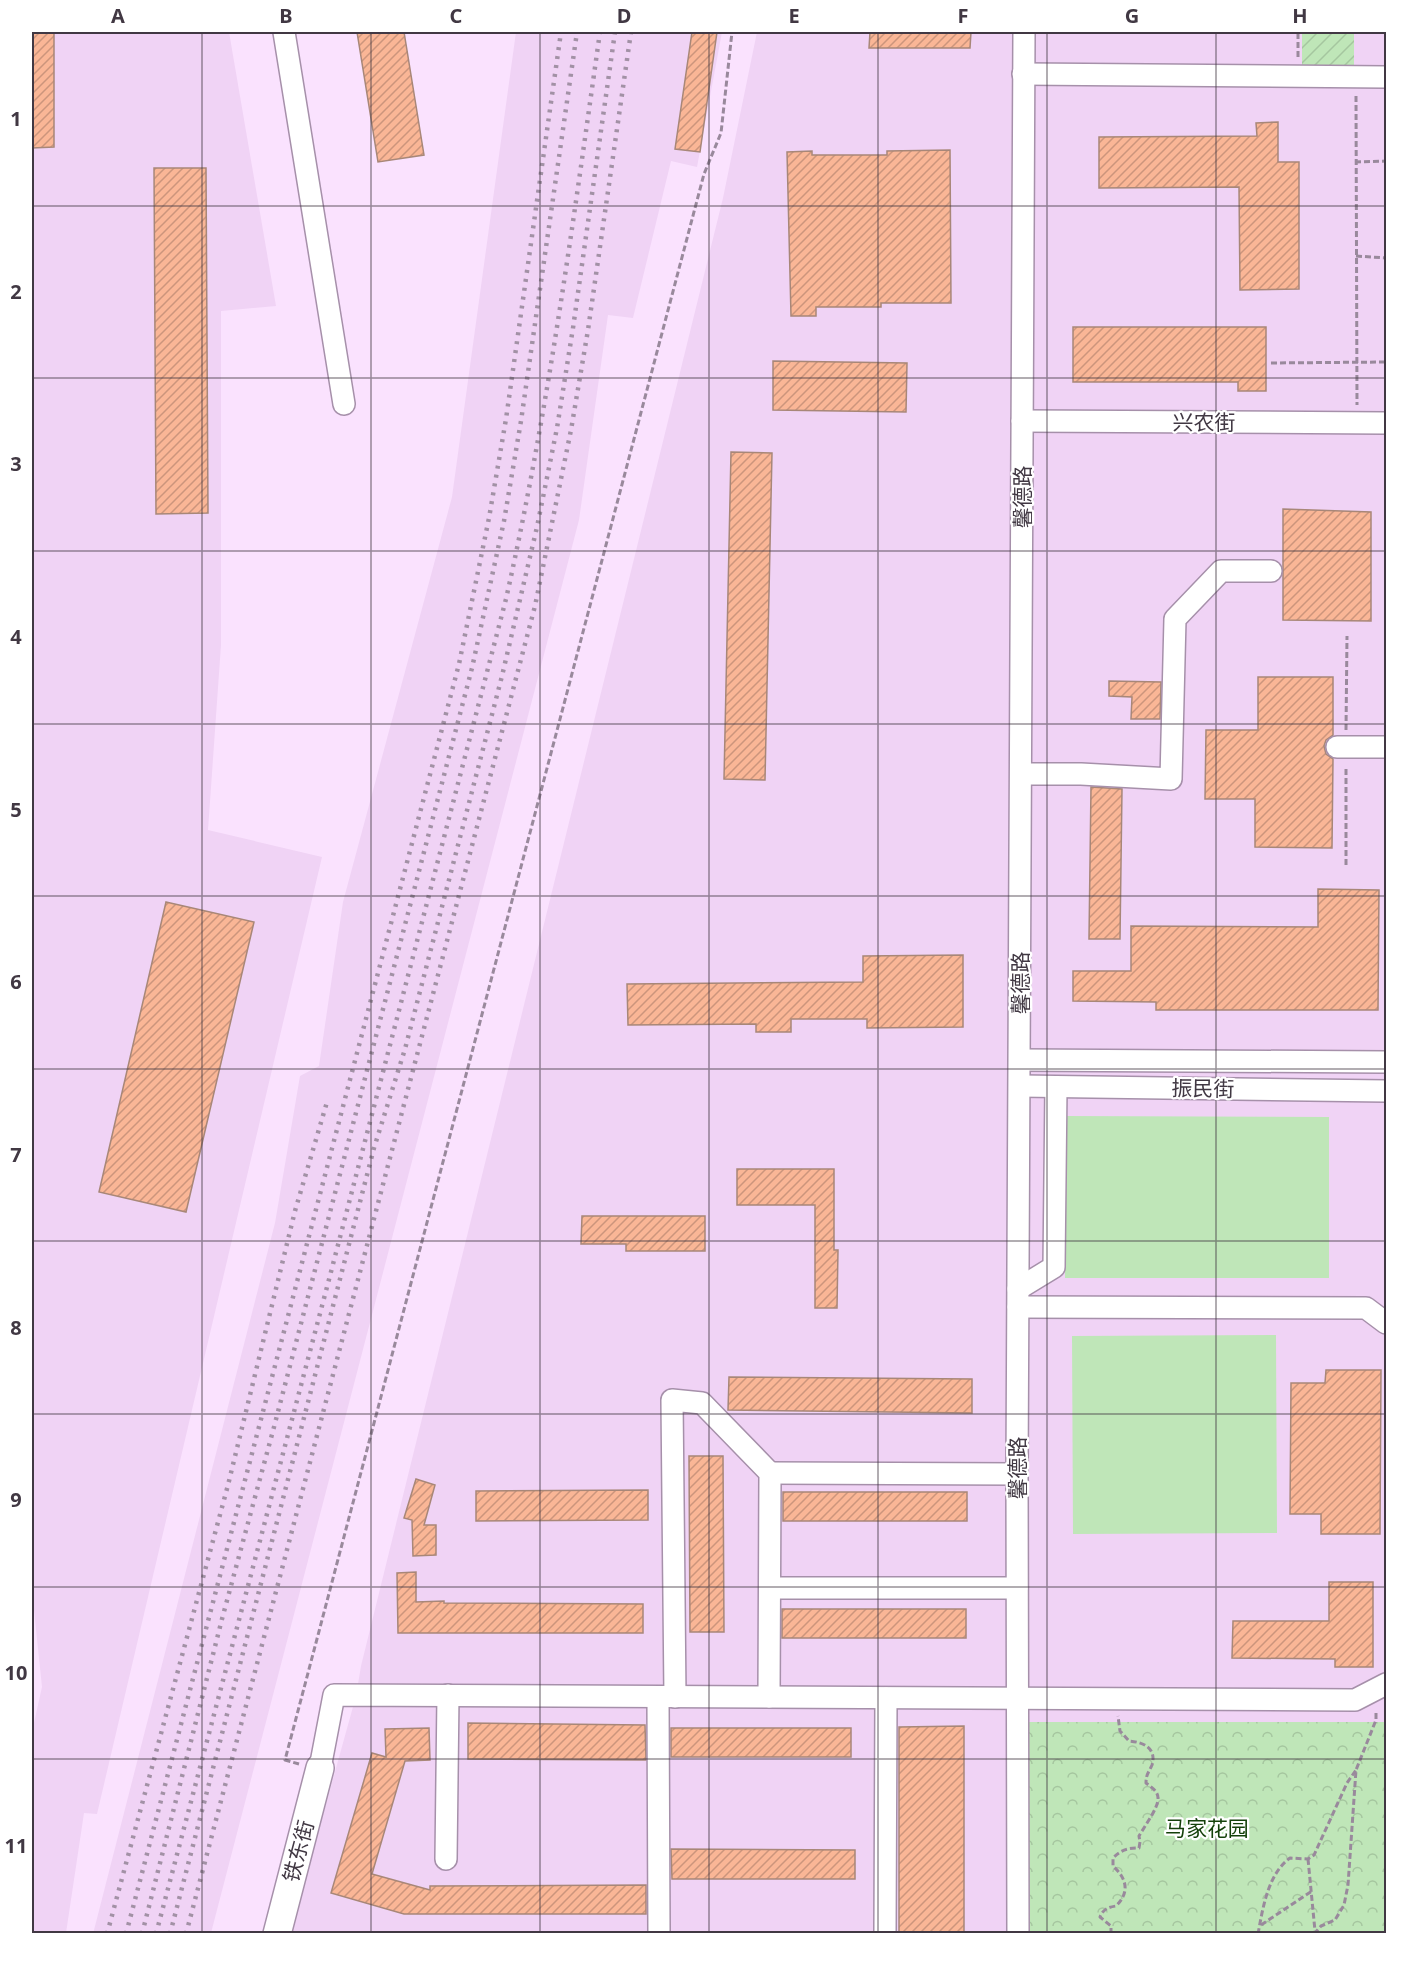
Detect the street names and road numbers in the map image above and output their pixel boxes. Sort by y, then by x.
street label: 兴农街 [1173,408,1236,436]
street label: 馨德路 [1008,466,1036,529]
street label: 馨德路 [1006,952,1034,1015]
street label: 振民街 [1171,1073,1235,1103]
street label: 馨德路 [1003,1437,1031,1500]
street label: 铁东街 [276,1817,320,1885]

